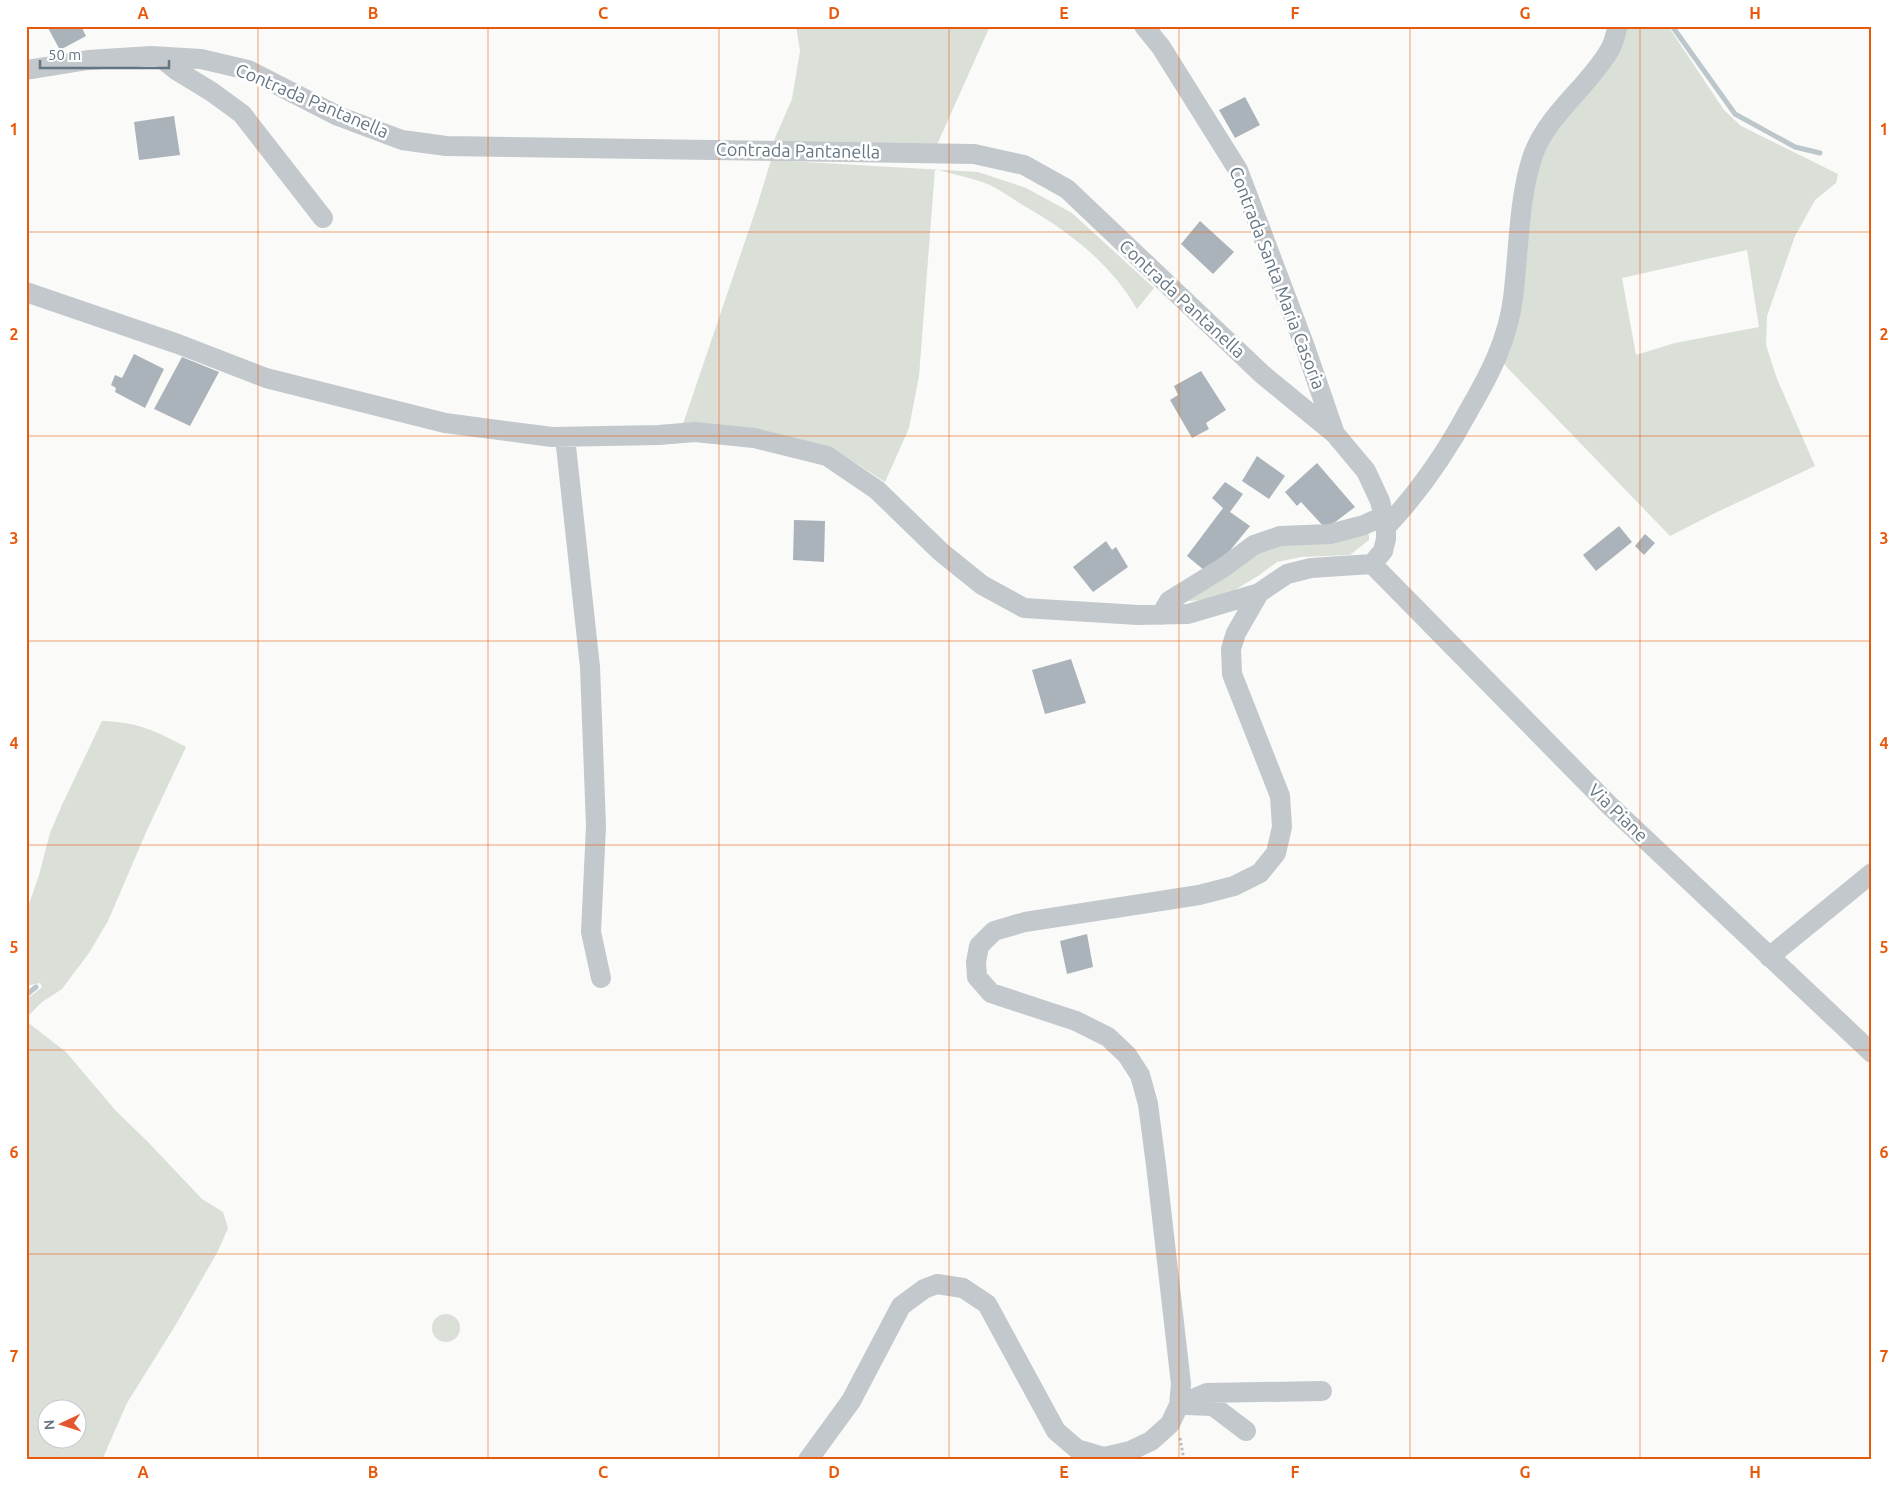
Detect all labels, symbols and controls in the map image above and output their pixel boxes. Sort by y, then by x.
text: A [137,4,149,22]
text: B [368,4,378,22]
text: C [598,4,608,22]
text: D [828,4,840,22]
text: E [1059,4,1069,22]
text: F [1291,4,1300,22]
text: G [1519,4,1531,22]
text: H [1749,4,1761,22]
scale bar [40,38,169,70]
text: 50 m [48,46,81,63]
street label: Contrada Pantanella [233,59,392,141]
text: 1 [9,120,19,138]
text: 1 [1879,120,1889,138]
street label: Contrada Pantanella [716,139,880,161]
street label: Contrada Santa Maria Casoria [1226,164,1330,392]
street label: Contrada Pantanella [1116,235,1250,362]
text: 2 [9,325,19,343]
text: 2 [1879,325,1889,343]
text: 3 [9,529,19,547]
text: 3 [1879,529,1889,547]
text: 4 [9,734,19,752]
text: 4 [1879,734,1889,752]
street label: Via Piane [1585,779,1652,845]
text: 5 [9,938,19,956]
text: 5 [1879,938,1889,956]
text: 6 [9,1143,19,1161]
text: 6 [1879,1143,1889,1161]
text: 7 [9,1347,19,1365]
text: 7 [1879,1347,1889,1365]
north arrow [38,1398,88,1448]
text: N [41,1419,57,1431]
text: A [137,1463,149,1481]
text: B [368,1463,378,1481]
text: C [598,1463,608,1481]
text: D [828,1463,840,1481]
text: E [1059,1463,1069,1481]
text: F [1291,1463,1300,1481]
text: G [1519,1463,1531,1481]
text: H [1749,1463,1761,1481]

